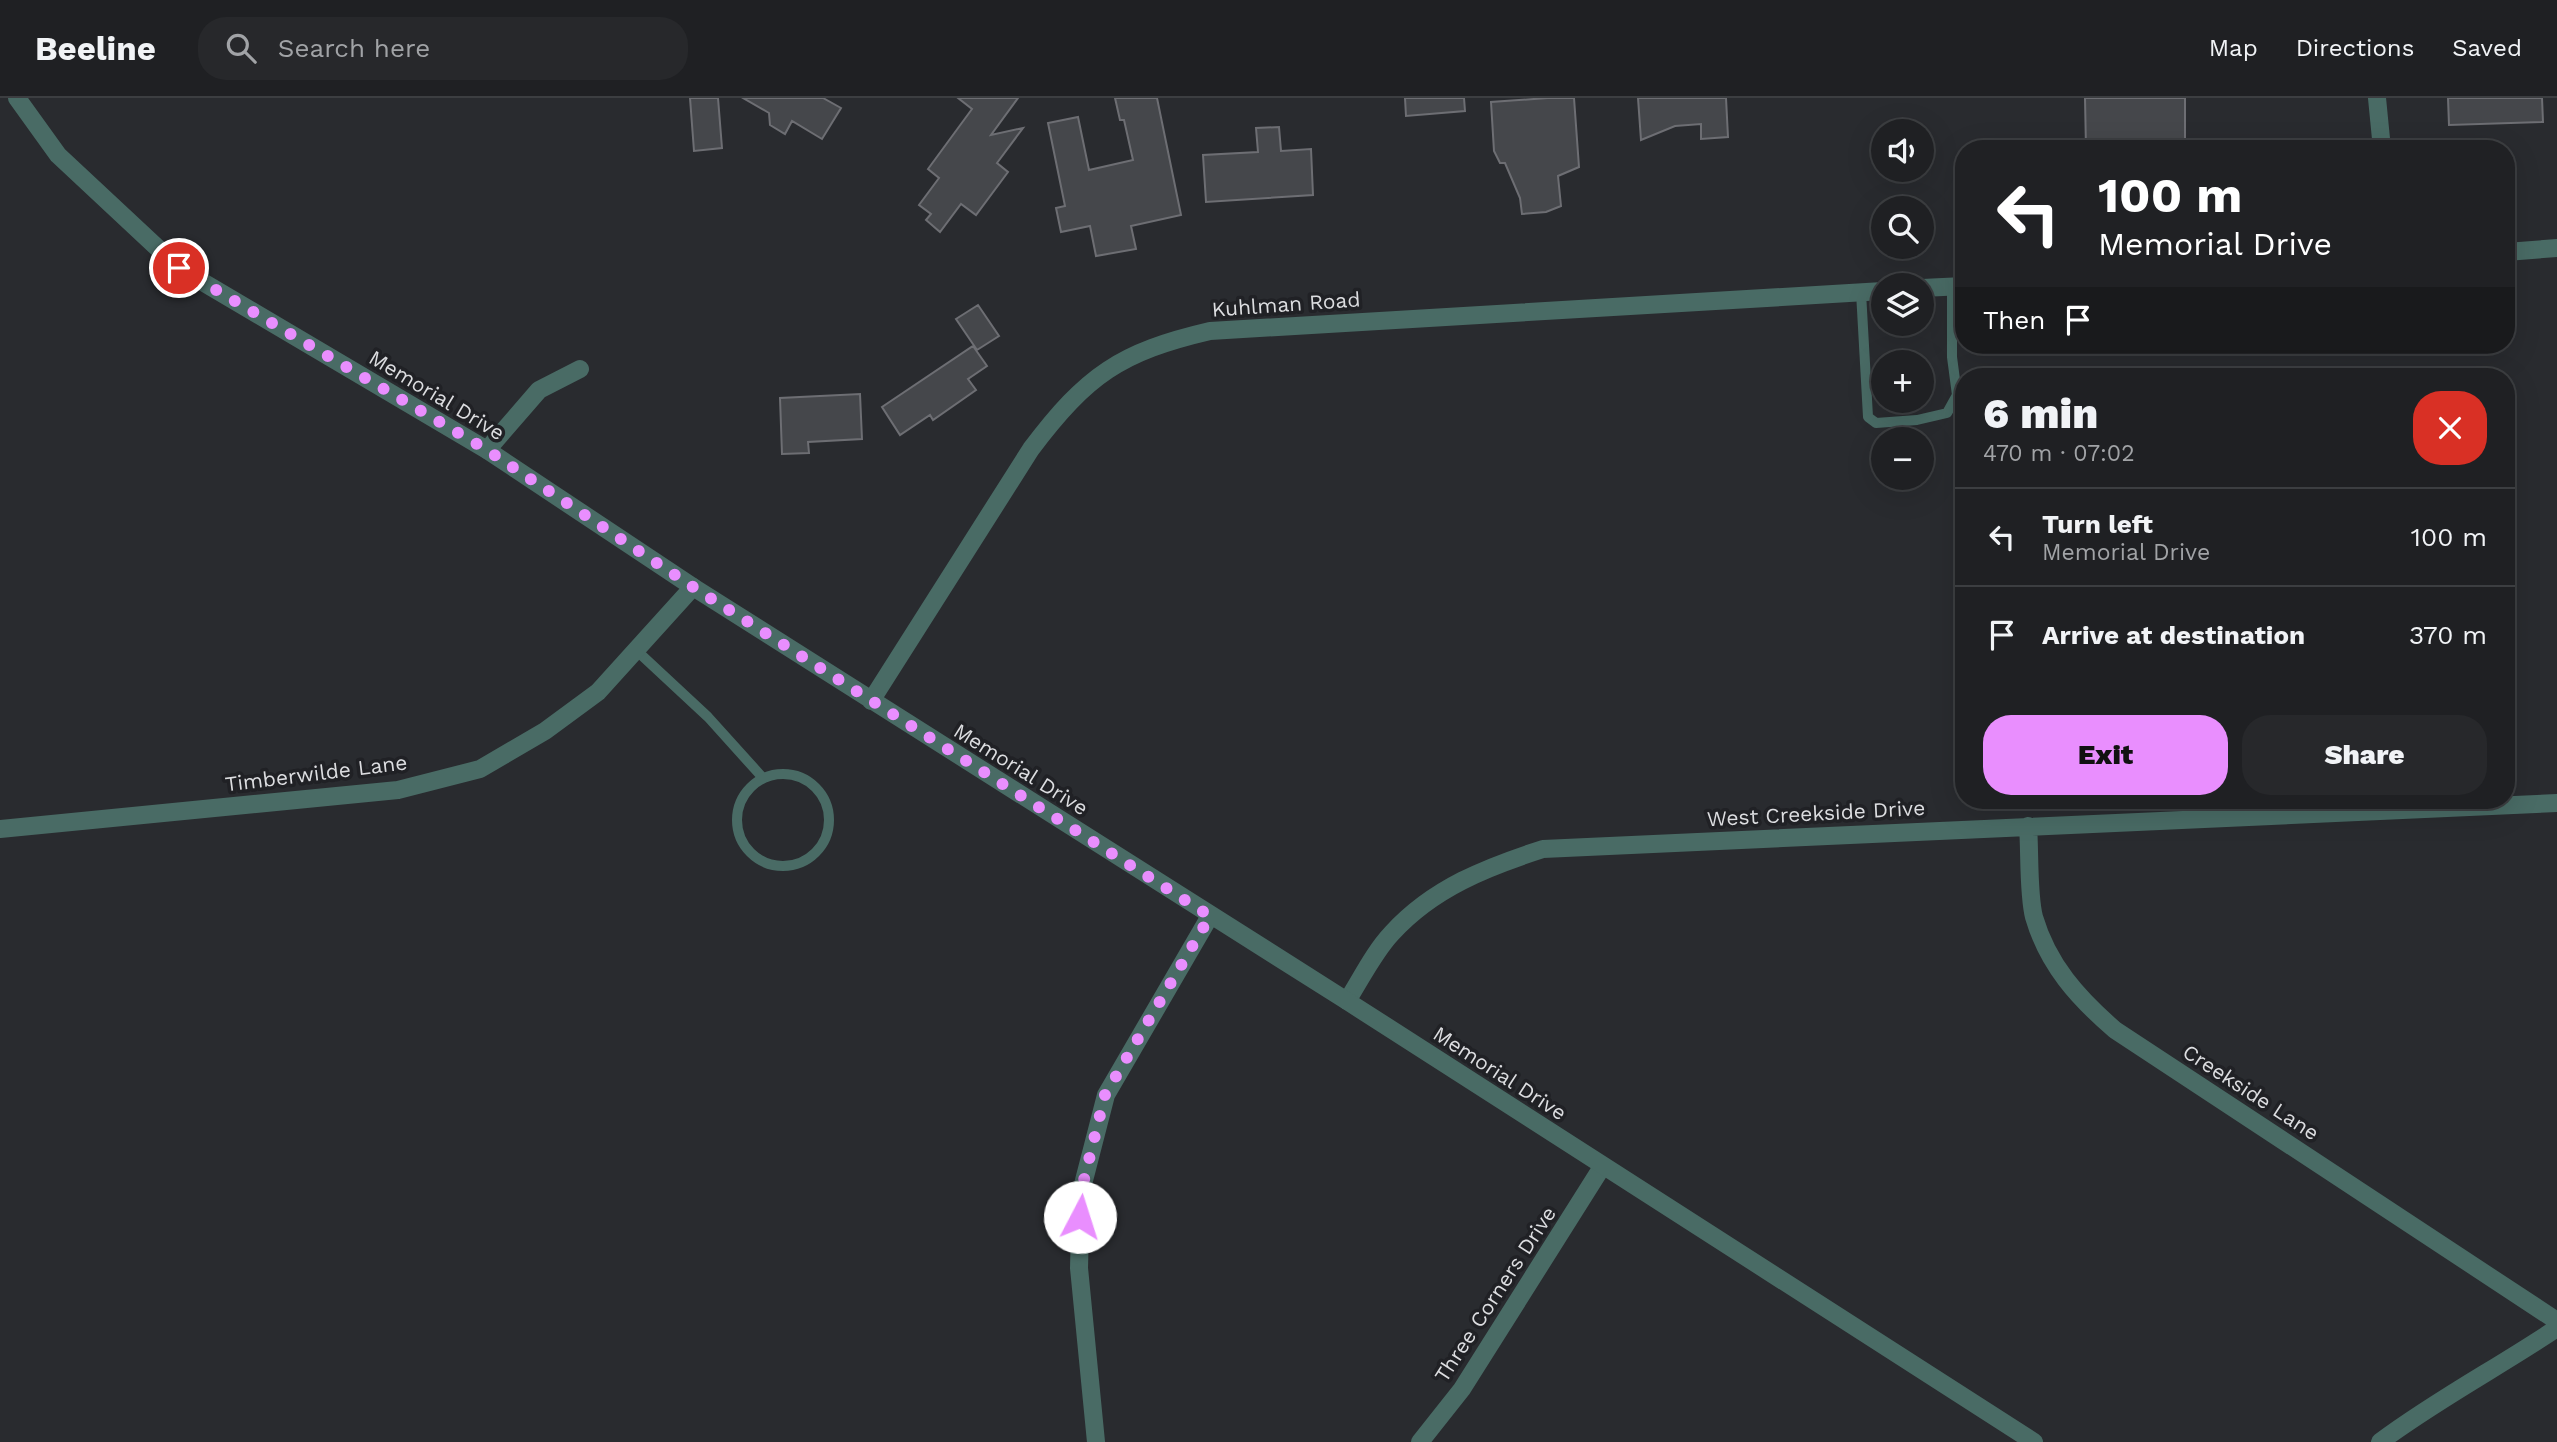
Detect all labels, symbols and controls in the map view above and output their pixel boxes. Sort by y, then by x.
search box [198,17,688,80]
text: Beeline [35,29,156,68]
icon: search [222,29,260,67]
text: Search here [278,33,430,63]
text: Map [2209,34,2258,62]
text: Directions [2296,34,2414,62]
text: Saved [2452,34,2522,62]
map controls [1871,119,1934,490]
button: sound [1871,119,1934,182]
text: 100 m [2098,166,2242,224]
icon: left [1983,168,2074,259]
button: search [1871,196,1934,259]
text: Memorial Drive [2098,225,2332,263]
pin [149,238,209,298]
icon: arrive [160,249,198,287]
button: layers [1871,273,1934,336]
street label: Kuhlman Road [1211,286,1361,322]
icon: arrive [2059,301,2097,339]
text: Then [1983,305,2045,335]
street label: Memorial Drive [365,345,509,445]
button: + [1871,350,1934,413]
text: 6 min [1983,389,2098,438]
button: close [2413,391,2487,465]
button: − [1871,427,1934,490]
text: 470 m · 07:02 [1983,440,2135,467]
text: Turn left [2042,509,2153,539]
icon: left [1983,518,2021,556]
text: 100 m [2411,522,2487,552]
text: Memorial Drive [2042,539,2210,566]
icon: arrive [1983,616,2021,654]
text: Arrive at destination [2042,620,2305,650]
text: 370 m [2409,620,2487,650]
button: Exit [1983,715,2228,795]
button: Share [2242,715,2487,795]
street label: Memorial Drive [949,718,1093,820]
street label: Timberwilde Lane [223,749,409,797]
street label: West Creekside Drive [1706,795,1926,831]
street label: Memorial Drive [1429,1021,1571,1125]
street label: Creekside Lane [2178,1039,2324,1145]
position arrow [1043,1180,1117,1254]
street label: Three Corners Drive [1429,1202,1561,1386]

